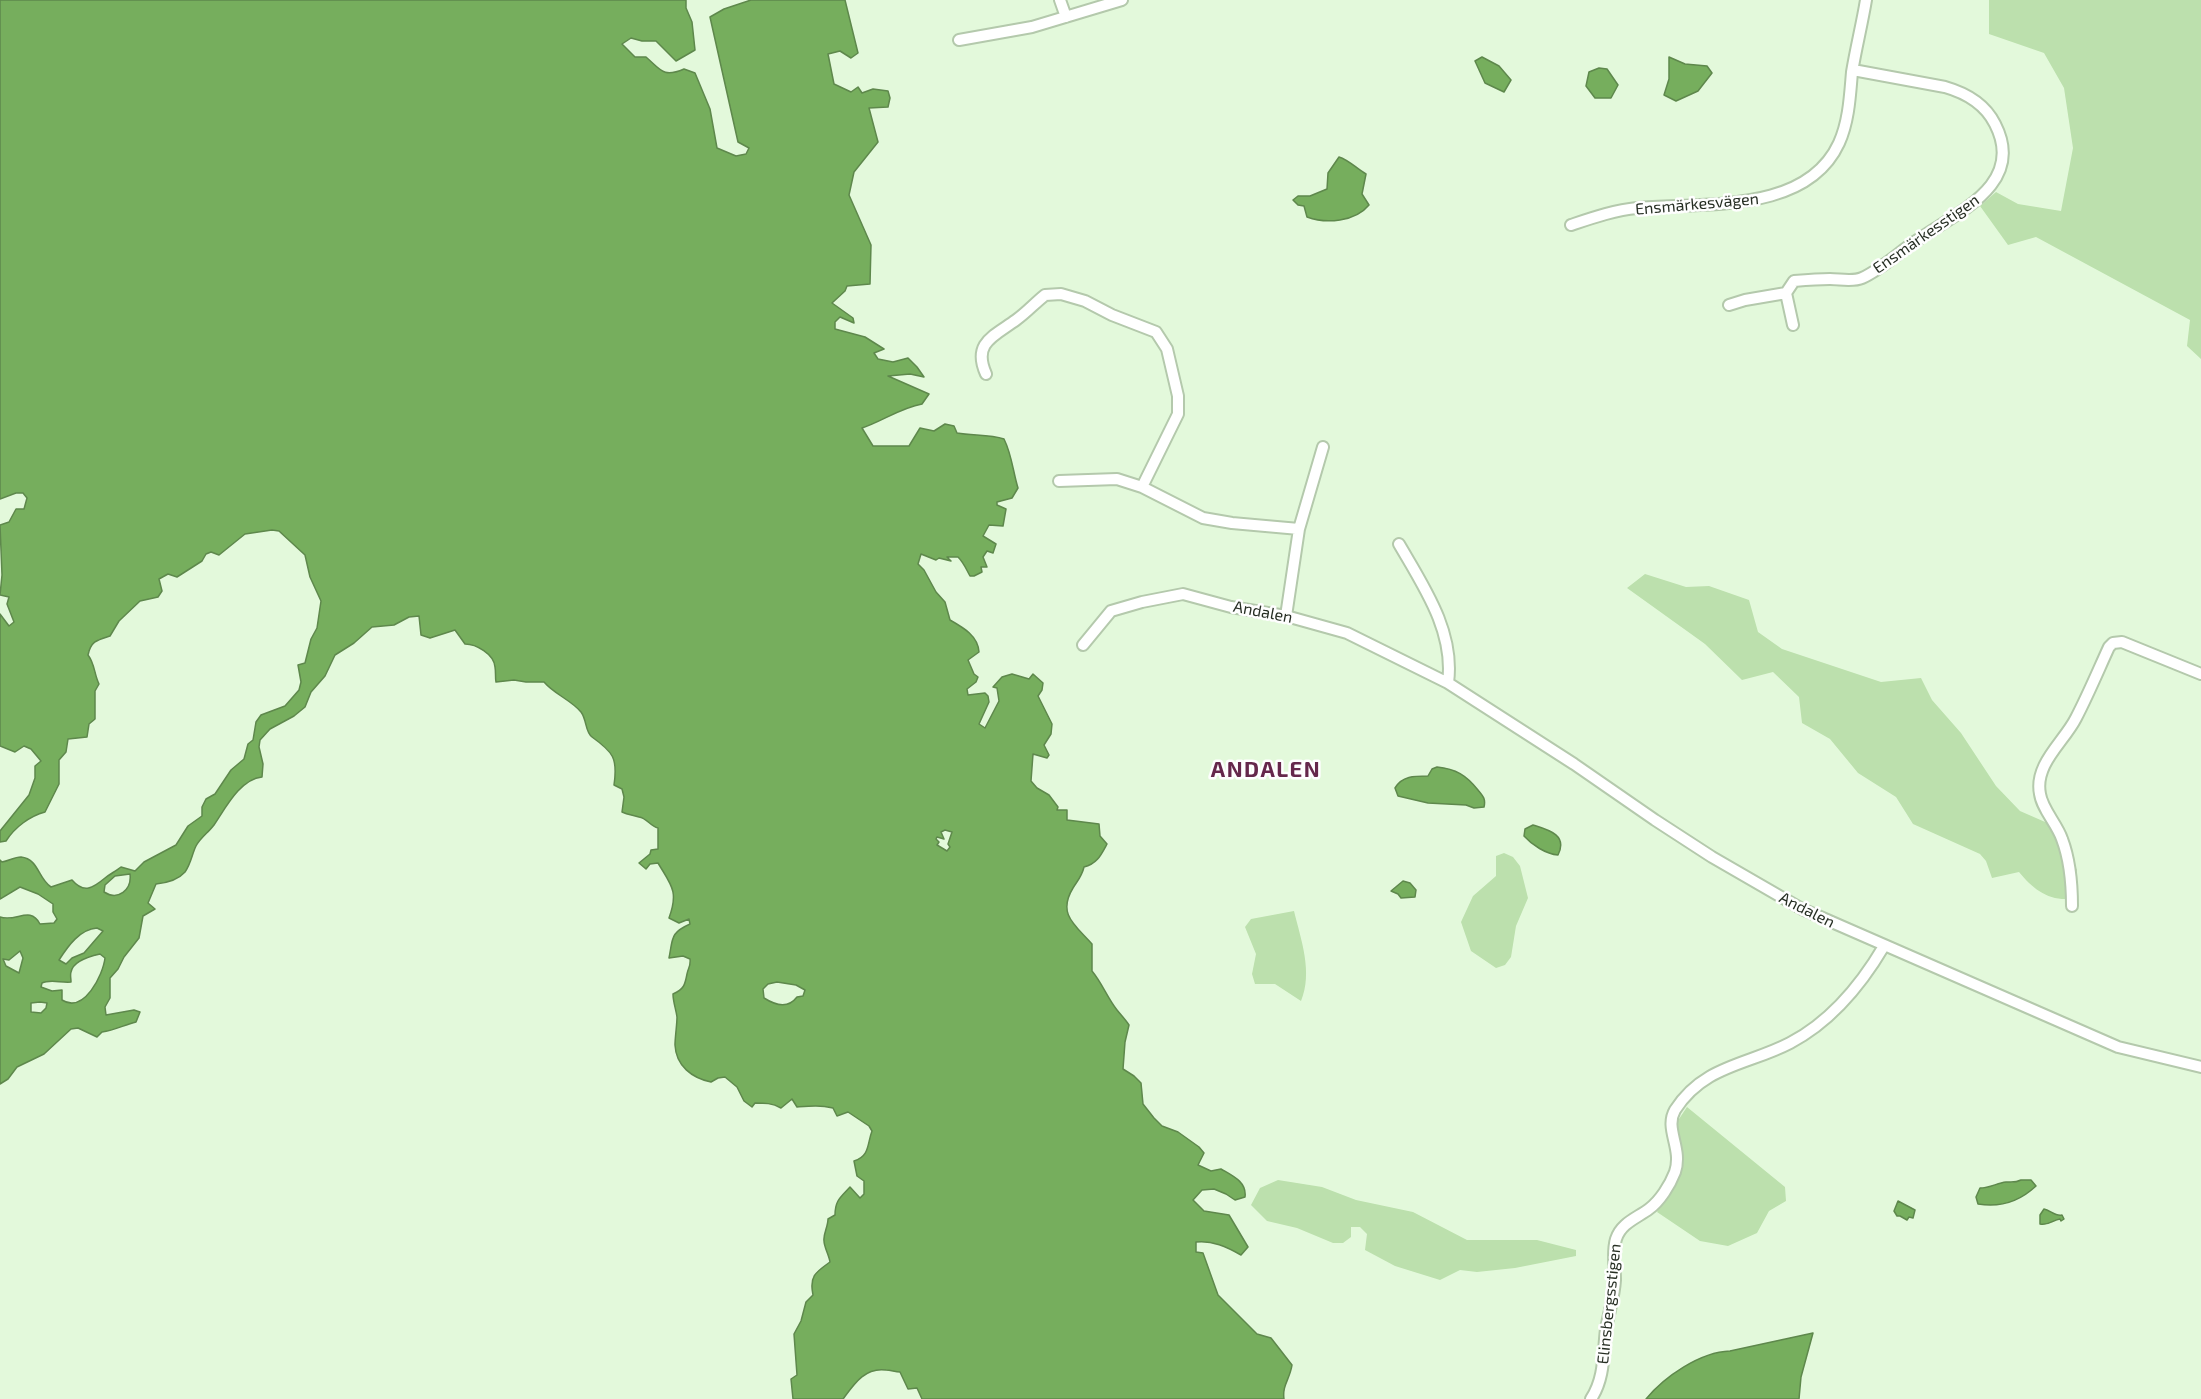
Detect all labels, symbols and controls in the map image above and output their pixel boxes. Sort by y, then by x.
street label: Ensmärkesvägen [1634,189,1760,219]
street label: Ensmärkesstigen [1869,190,1983,278]
street label: Andalen [1232,597,1294,627]
district label: ANDALEN [1211,757,1321,783]
street label: Andalen [1776,888,1838,932]
street label: Elinsbergsstigen [1593,1243,1625,1365]

